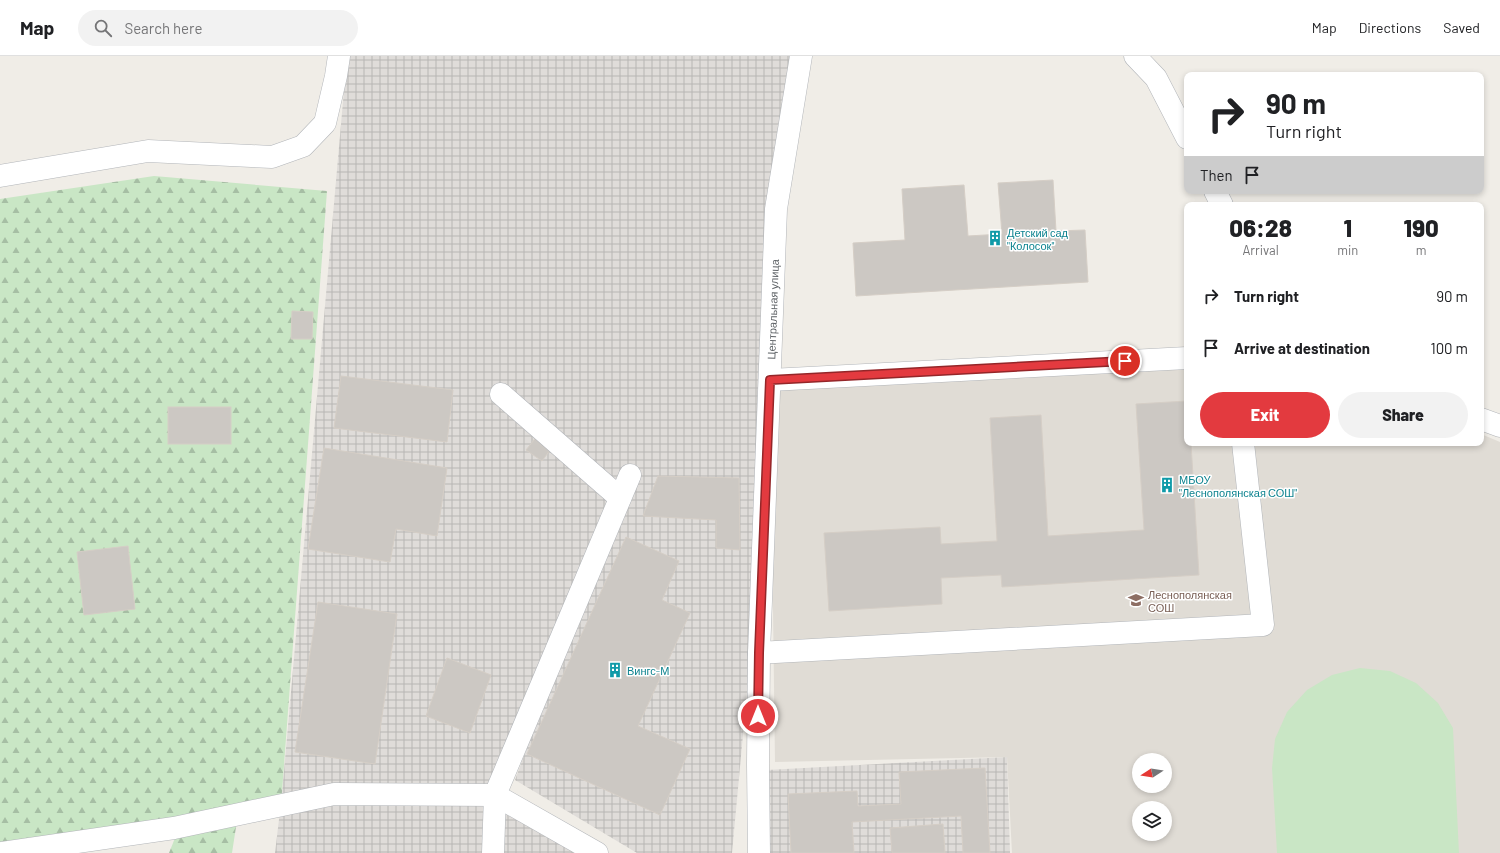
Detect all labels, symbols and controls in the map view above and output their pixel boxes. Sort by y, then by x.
search box [78,10,358,46]
text: Map [20,16,54,39]
icon: search [92,17,114,39]
text: Search here [124,19,202,37]
text: Map [1312,19,1337,36]
text: Directions [1359,19,1421,36]
text: Saved [1443,19,1480,36]
text: 90 m [1266,86,1326,120]
icon: right [1200,88,1252,140]
text: Turn right [1266,120,1342,142]
icon: arrive [1241,164,1263,186]
text: Then [1200,166,1233,184]
text: 06:28 [1229,213,1292,242]
text: 1 [1343,213,1352,242]
text: 190 [1404,213,1439,242]
place label: Детский сад "Колосок" [1007,226,1069,252]
building icon: Детский сад "Колосок" [986,229,1004,247]
text: Arrival [1242,242,1279,258]
text: min [1337,242,1358,258]
text: m [1416,242,1427,258]
street label: Центральная улица [764,258,781,360]
icon: right [1200,285,1222,307]
text: Turn right [1234,287,1299,305]
text: 90 m [1436,287,1468,305]
icon: arrive [1200,337,1222,359]
text: Arrive at destination [1234,339,1370,357]
text: 100 m [1430,339,1468,357]
pin [1108,344,1142,378]
icon: arrive [1114,350,1136,372]
button: Exit [1200,392,1330,438]
button: Share [1338,392,1468,438]
place label: МБОУ "Леснополянская СОШ" [1179,473,1297,499]
building icon: МБОУ "Леснополянская СОШ" [1158,476,1176,494]
place label: Леснополянская СОШ [1148,588,1232,614]
school or university icon: Леснополянская СОШ [1127,591,1145,609]
building icon: Вингс-М [606,661,624,679]
place label: Вингс-М [627,664,669,677]
position arrow [737,695,779,737]
north arrow [1132,753,1172,793]
map controls [1132,753,1172,841]
button: layers [1132,801,1172,841]

